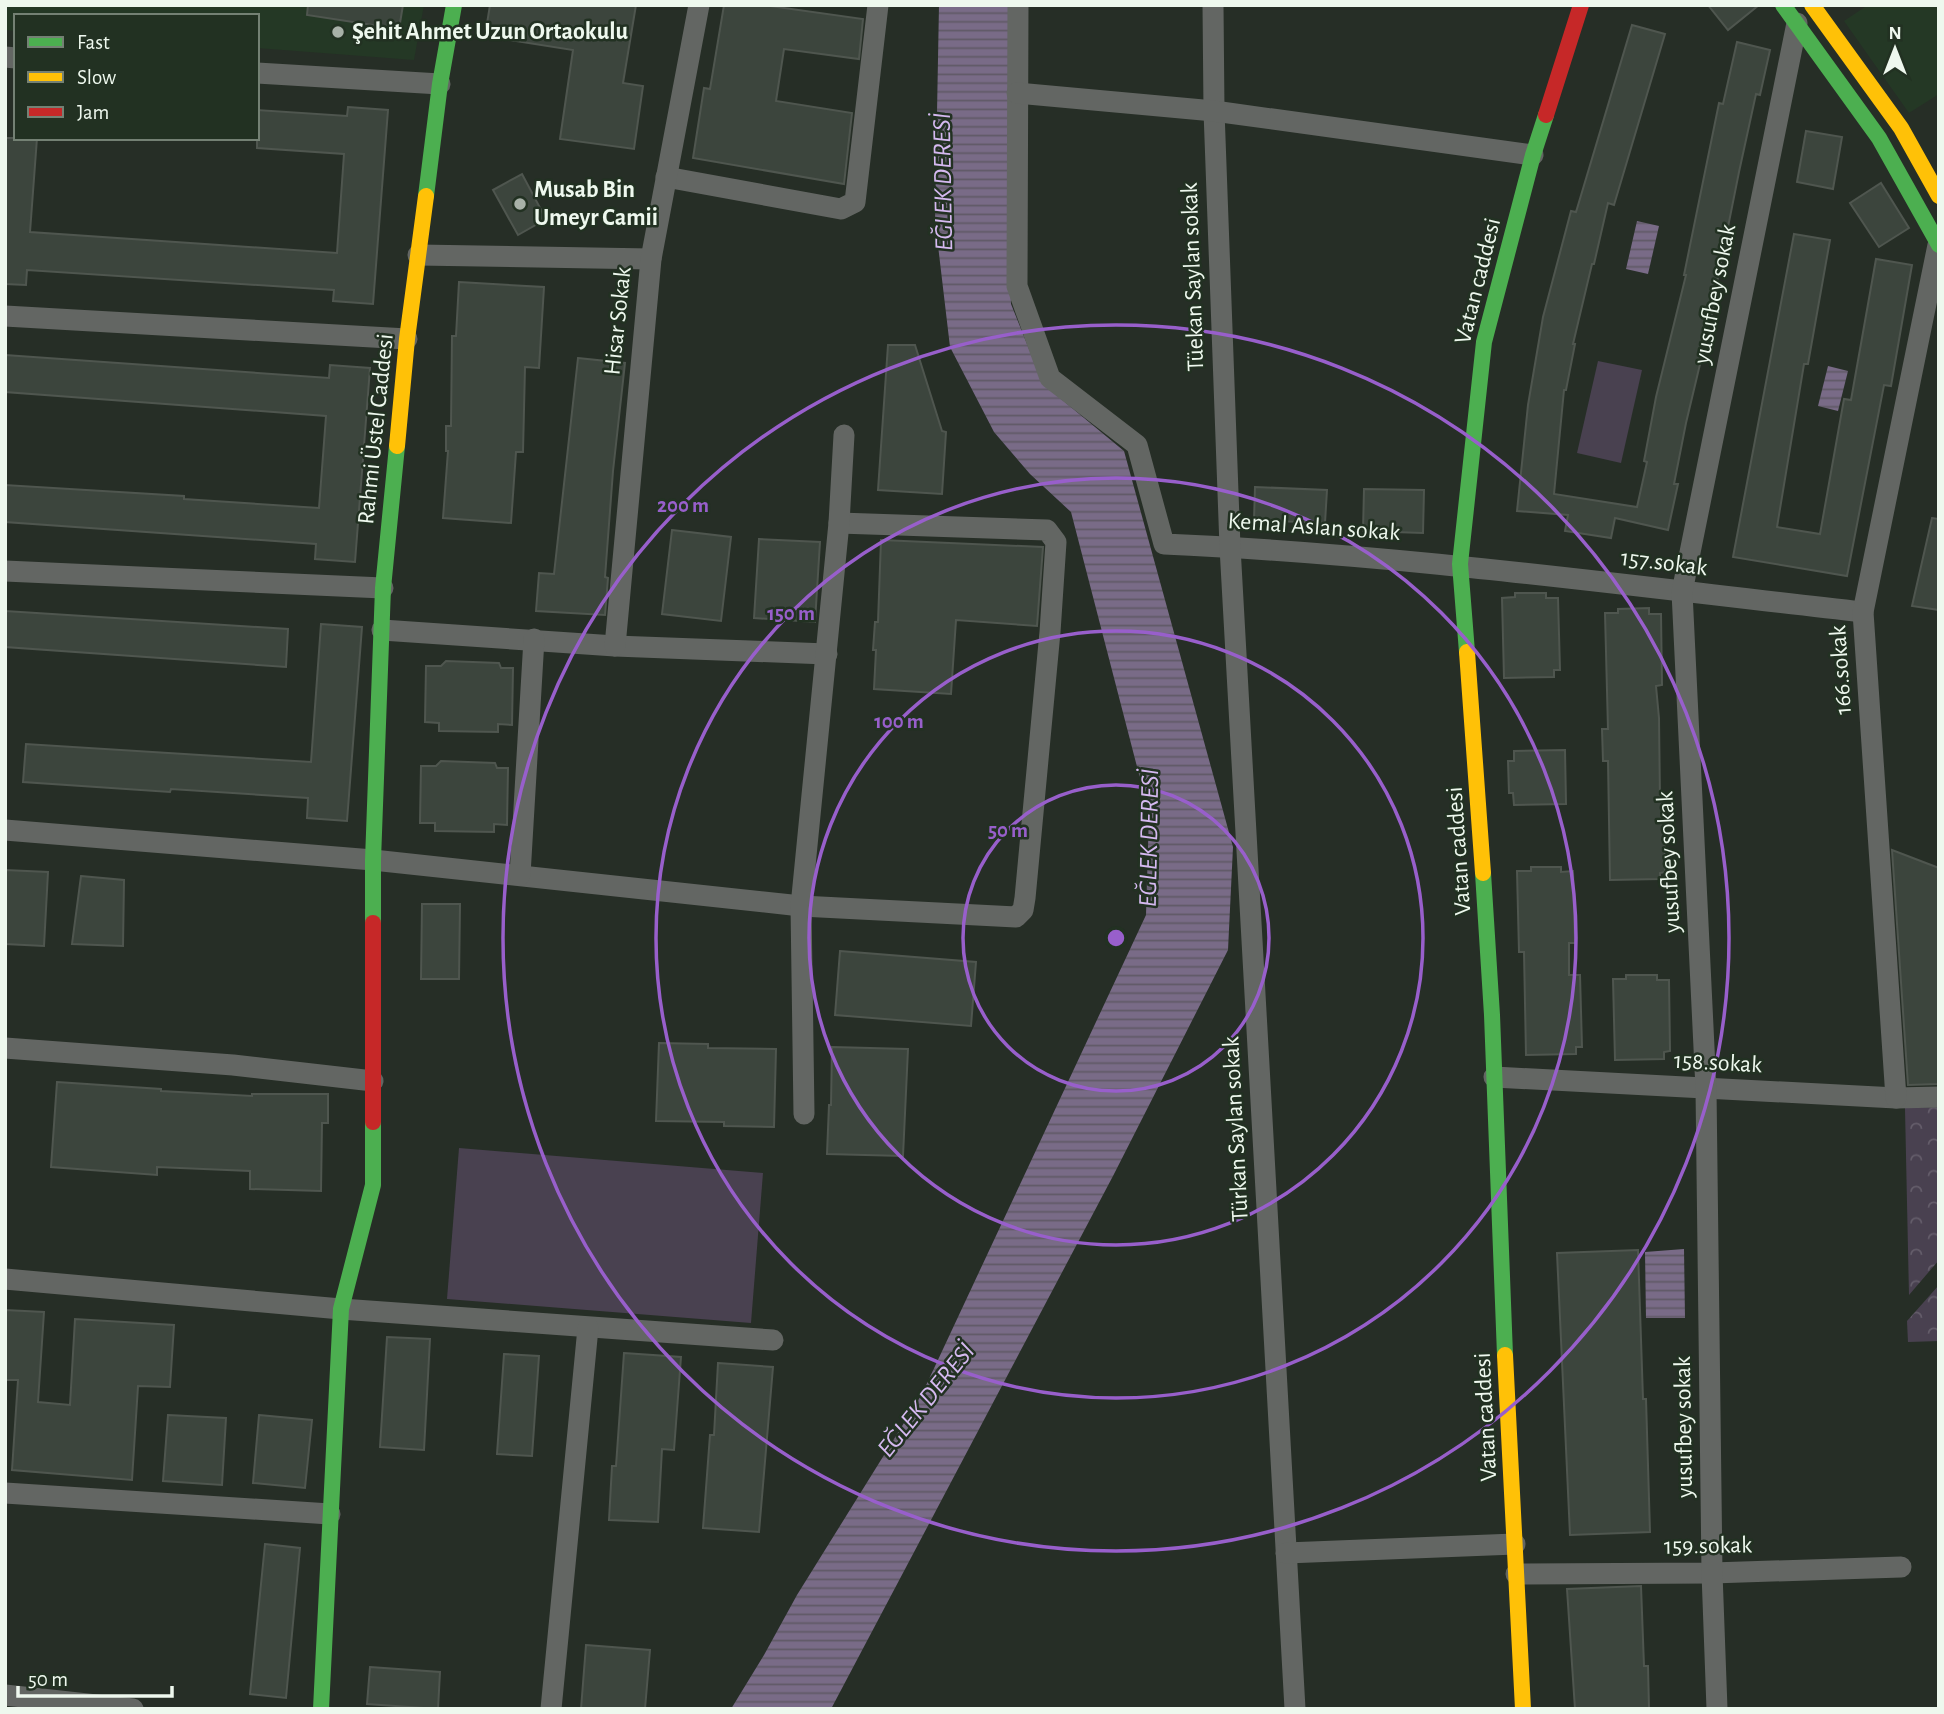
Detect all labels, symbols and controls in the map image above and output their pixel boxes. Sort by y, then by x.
legend [14,14,259,140]
north arrow [1860,14,1930,84]
place label: Şehit Ahmet Uzun Ortaokulu [352,20,628,44]
marker: Şehit Ahmet Uzun Ortaokulu [330,24,346,40]
text: N [1888,24,1902,43]
text: Fast [77,32,110,53]
text: Slow [77,67,116,88]
text: Jam [77,102,109,123]
water label: EĞLEK DERESİ [928,112,957,251]
place label: Musab Bin Umeyr Camii [534,178,658,230]
street label: Tüekan Saylan sokak [1178,182,1208,372]
marker: Musab Bin Umeyr Camii [512,196,528,212]
street label: Vatan caddesi [1451,216,1505,346]
street label: yusufbey sokak [1689,222,1740,367]
street label: Hisar Sokak [600,266,636,376]
street label: Rahmi Üstel Caddesi [353,332,398,525]
text: 200 m [657,495,709,516]
street label: Kemal Aslan sokak [1227,509,1401,545]
street label: 157.sokak [1619,546,1709,580]
text: 150 m [767,603,815,624]
street label: 166.sokak [1826,624,1856,715]
text: 100 m [874,711,924,732]
water label: EĞLEK DERESİ [1134,768,1163,907]
street label: Vatan caddesi [1443,786,1475,916]
street label: yusufbey sokak [1653,790,1685,934]
text: 50 m [988,820,1028,841]
centre of rings [1104,926,1128,950]
street label: Türkan Saylan sokak [1219,1036,1253,1222]
street label: 158.sokak [1673,1049,1763,1077]
water label: EĞLEK DERESİ [872,1337,980,1462]
street label: Vatan caddesi [1471,1352,1501,1482]
street label: yusufbey sokak [1671,1356,1697,1499]
street label: 159.sokak [1664,1533,1752,1559]
scale bar [18,1654,172,1698]
text: 50 m [28,1669,68,1690]

